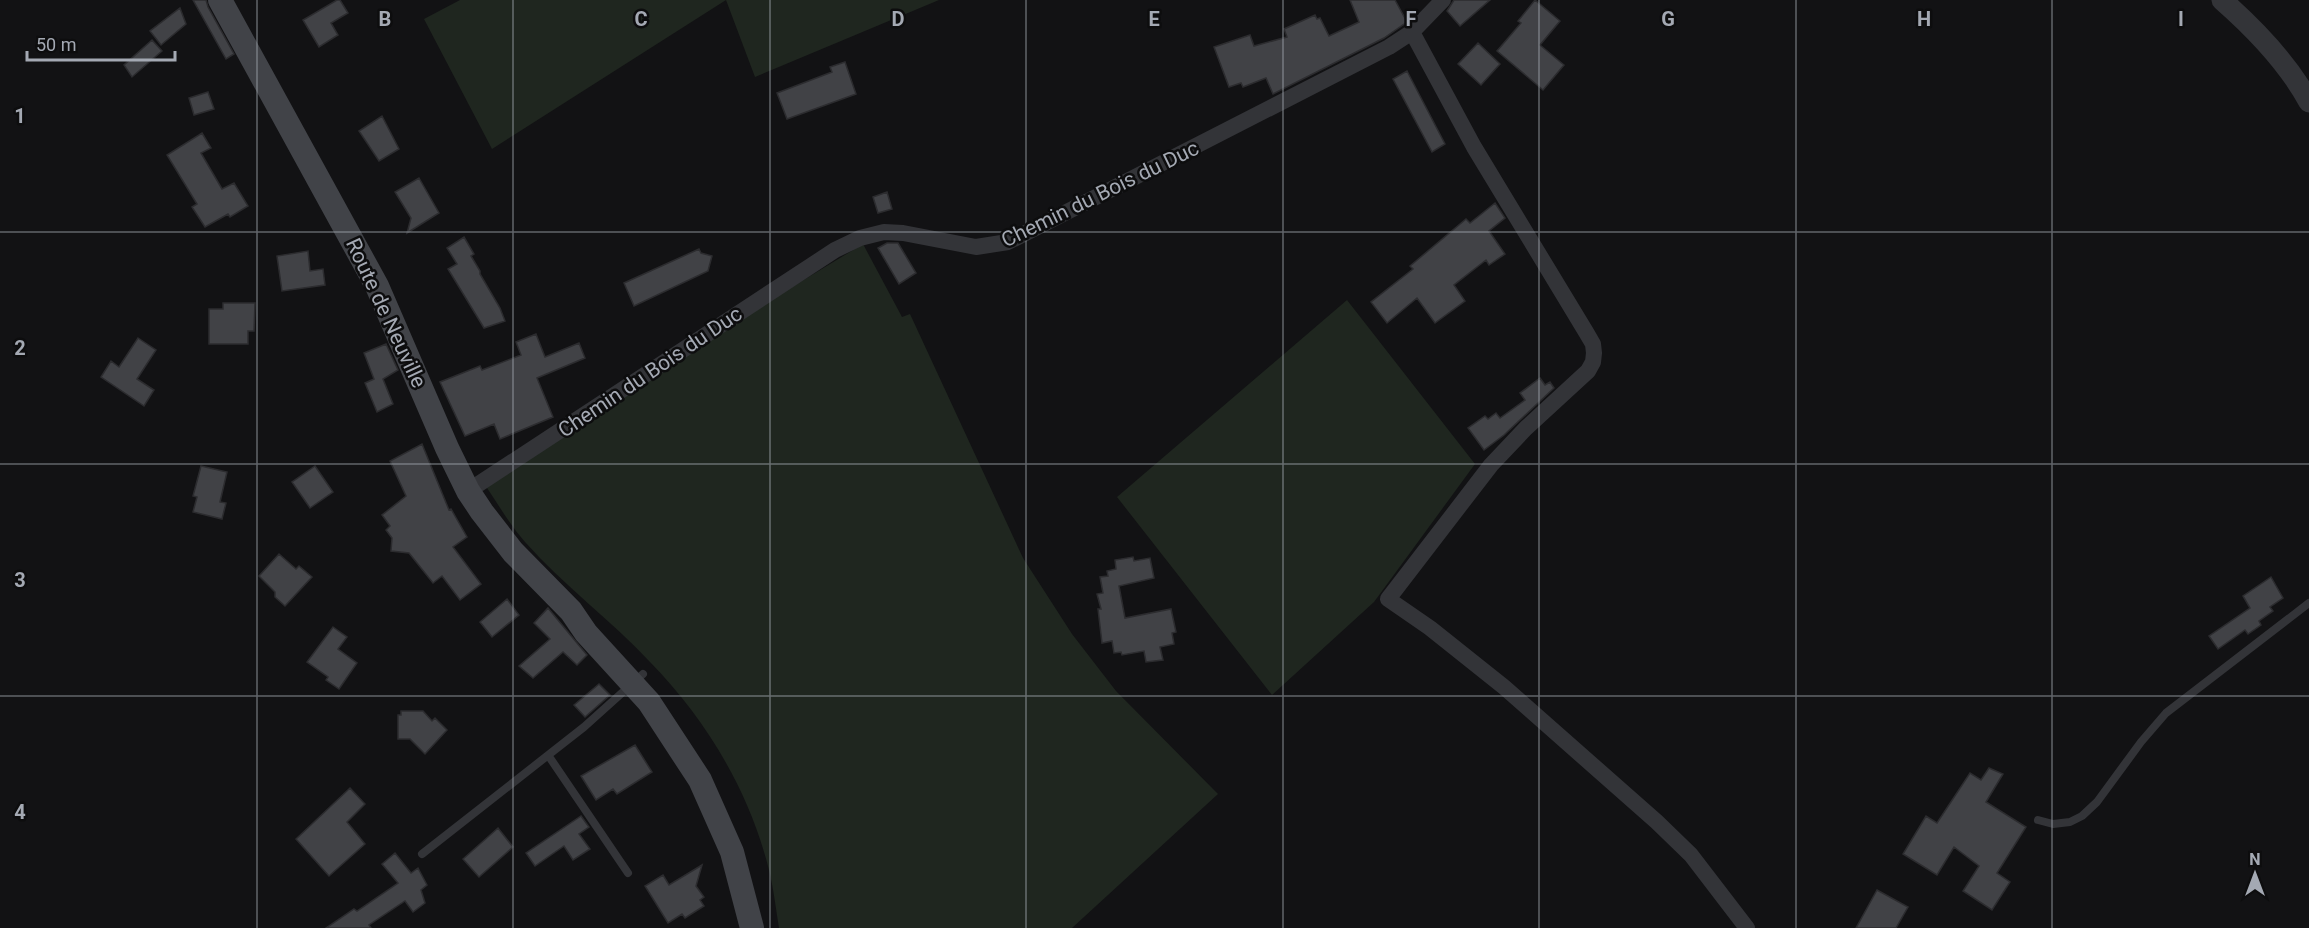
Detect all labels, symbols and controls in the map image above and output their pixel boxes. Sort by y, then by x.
text: B [379,7,391,31]
text: C [634,7,648,31]
text: D [892,7,905,31]
text: E [1148,7,1160,31]
text: F [1406,7,1417,31]
text: G [1661,7,1675,31]
text: H [1917,7,1931,31]
text: I [2178,7,2184,31]
scale bar [27,24,176,62]
text: 50 m [36,34,76,55]
text: 1 [14,104,26,128]
street label: Chemin du Bois du Duc [997,136,1203,252]
street label: Route de Neuville [341,234,431,392]
street label: Chemin du Bois du Duc [554,302,746,442]
text: 2 [14,336,26,360]
text: 3 [14,568,26,592]
text: 4 [14,800,26,824]
north arrow [2225,844,2285,904]
text: N [2249,850,2261,869]

